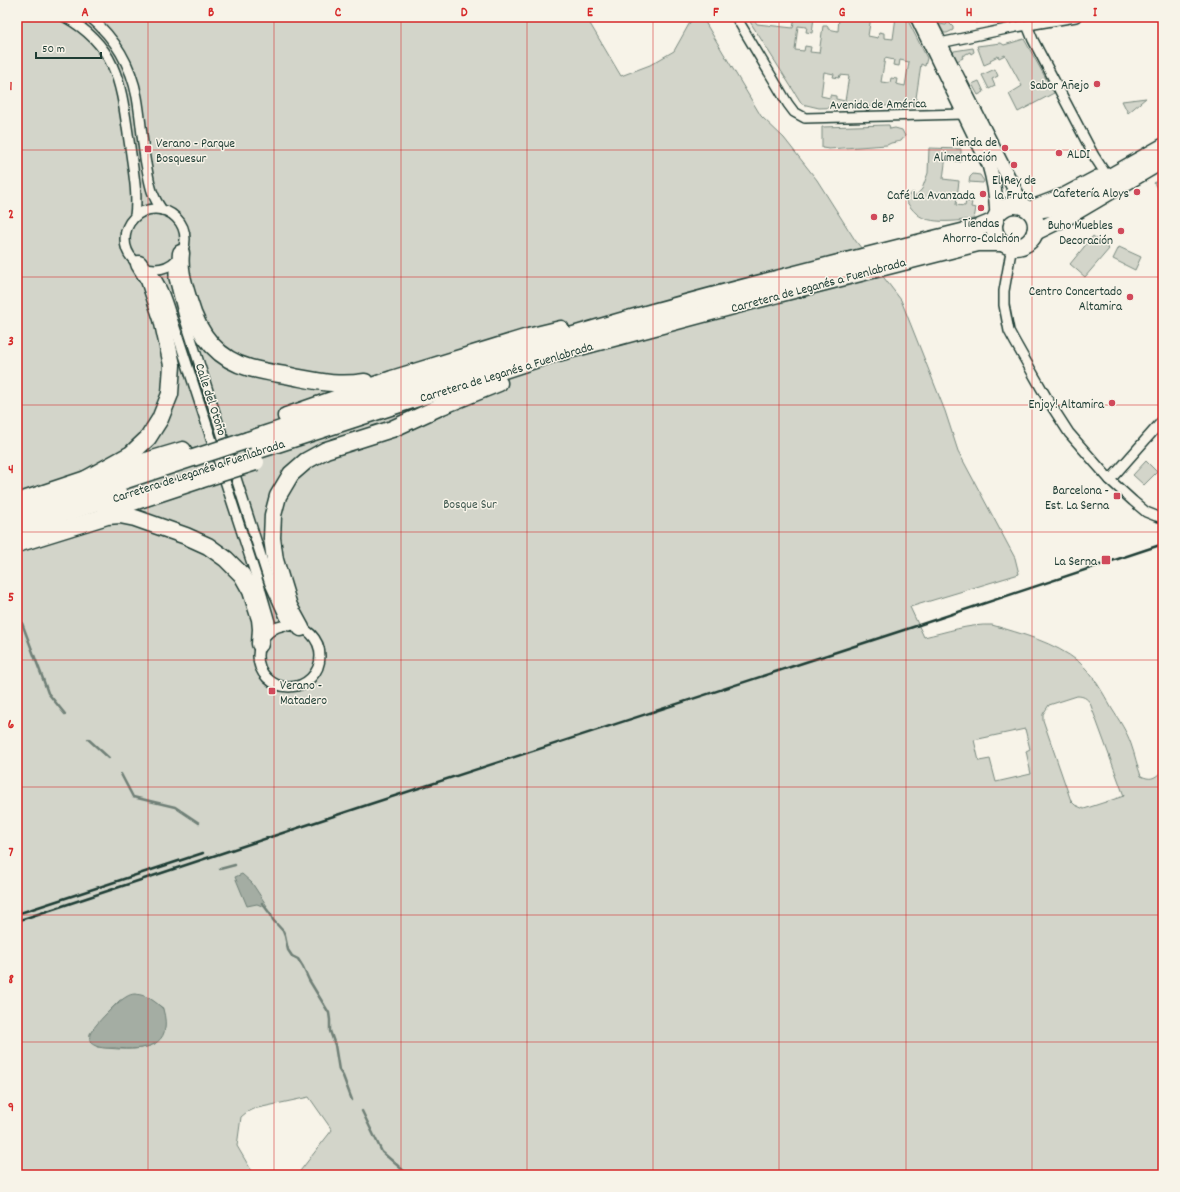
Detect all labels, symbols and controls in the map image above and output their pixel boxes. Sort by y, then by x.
text: A [81,4,89,23]
text: B [208,4,214,23]
text: C [335,4,342,23]
text: D [461,4,468,23]
text: E [587,4,594,23]
text: F [713,4,719,23]
text: G [839,4,846,23]
text: H [966,4,973,23]
text: I [1093,4,1098,23]
scale bar [36,34,101,60]
text: 50 m [42,41,65,58]
place label: Sabor Añejo [1030,77,1089,96]
text: 1 [10,78,13,97]
marker: Sabor Añejo [1092,79,1102,89]
street label: Avenida de América [830,95,927,116]
place label: Tienda de Alimentación [933,134,997,168]
place label: Verano - Parque Bosquesur [156,135,235,169]
marker: Tienda de Alimentación [1000,143,1010,153]
marker: Verano - Parque Bosquesur [143,144,153,154]
place label: ALDI [1067,146,1090,165]
marker: ALDI [1054,148,1064,158]
marker: El Rey de la Fruta [1009,160,1019,170]
place label: El Rey de la Fruta [992,172,1036,206]
place label: Cafetería Aloys [1053,185,1129,204]
place label: Café La Avanzada [887,187,976,206]
marker: Cafetería Aloys [1132,187,1142,197]
marker: Café La Avanzada [978,189,988,199]
marker: Tiendas Ahorro-Colchón [976,203,986,213]
text: 2 [8,206,14,225]
place label: BP [882,210,894,229]
marker: BP [869,212,879,222]
place label: Tiendas Ahorro-Colchón [943,215,1020,249]
place label: Buho Muebles Decoración [1048,217,1113,251]
marker: Buho Muebles Decoración [1116,226,1126,236]
street label: Carretera de Leganés a Fuenlabrada [729,254,909,319]
place label: Centro Concertado Altamira [1029,283,1123,317]
marker: Centro Concertado Altamira [1125,292,1135,302]
text: 3 [8,333,14,352]
street label: Carretera de Leganés a Fuenlabrada [418,338,596,409]
street label: Calle del Otoño [189,361,230,439]
place label: Enjoy! Altamira [1029,396,1105,415]
marker: Enjoy! Altamira [1107,398,1117,408]
street label: Carretera de Leganés a Fuenlabrada [110,435,288,509]
text: 4 [8,461,14,480]
place label: Barcelona - Est. La Serna [1045,482,1110,516]
marker: Barcelona - Est. La Serna [1112,491,1122,501]
park label: Bosque Sur [443,496,497,515]
place label: La Serna [1054,553,1098,572]
marker: La Serna [1100,554,1112,566]
text: 5 [8,589,14,608]
place label: Verano - Matadero [280,677,327,711]
marker: Verano - Matadero [267,686,277,696]
text: 6 [8,716,15,735]
text: 7 [9,844,14,863]
text: 8 [8,971,14,990]
text: 9 [8,1099,14,1118]

